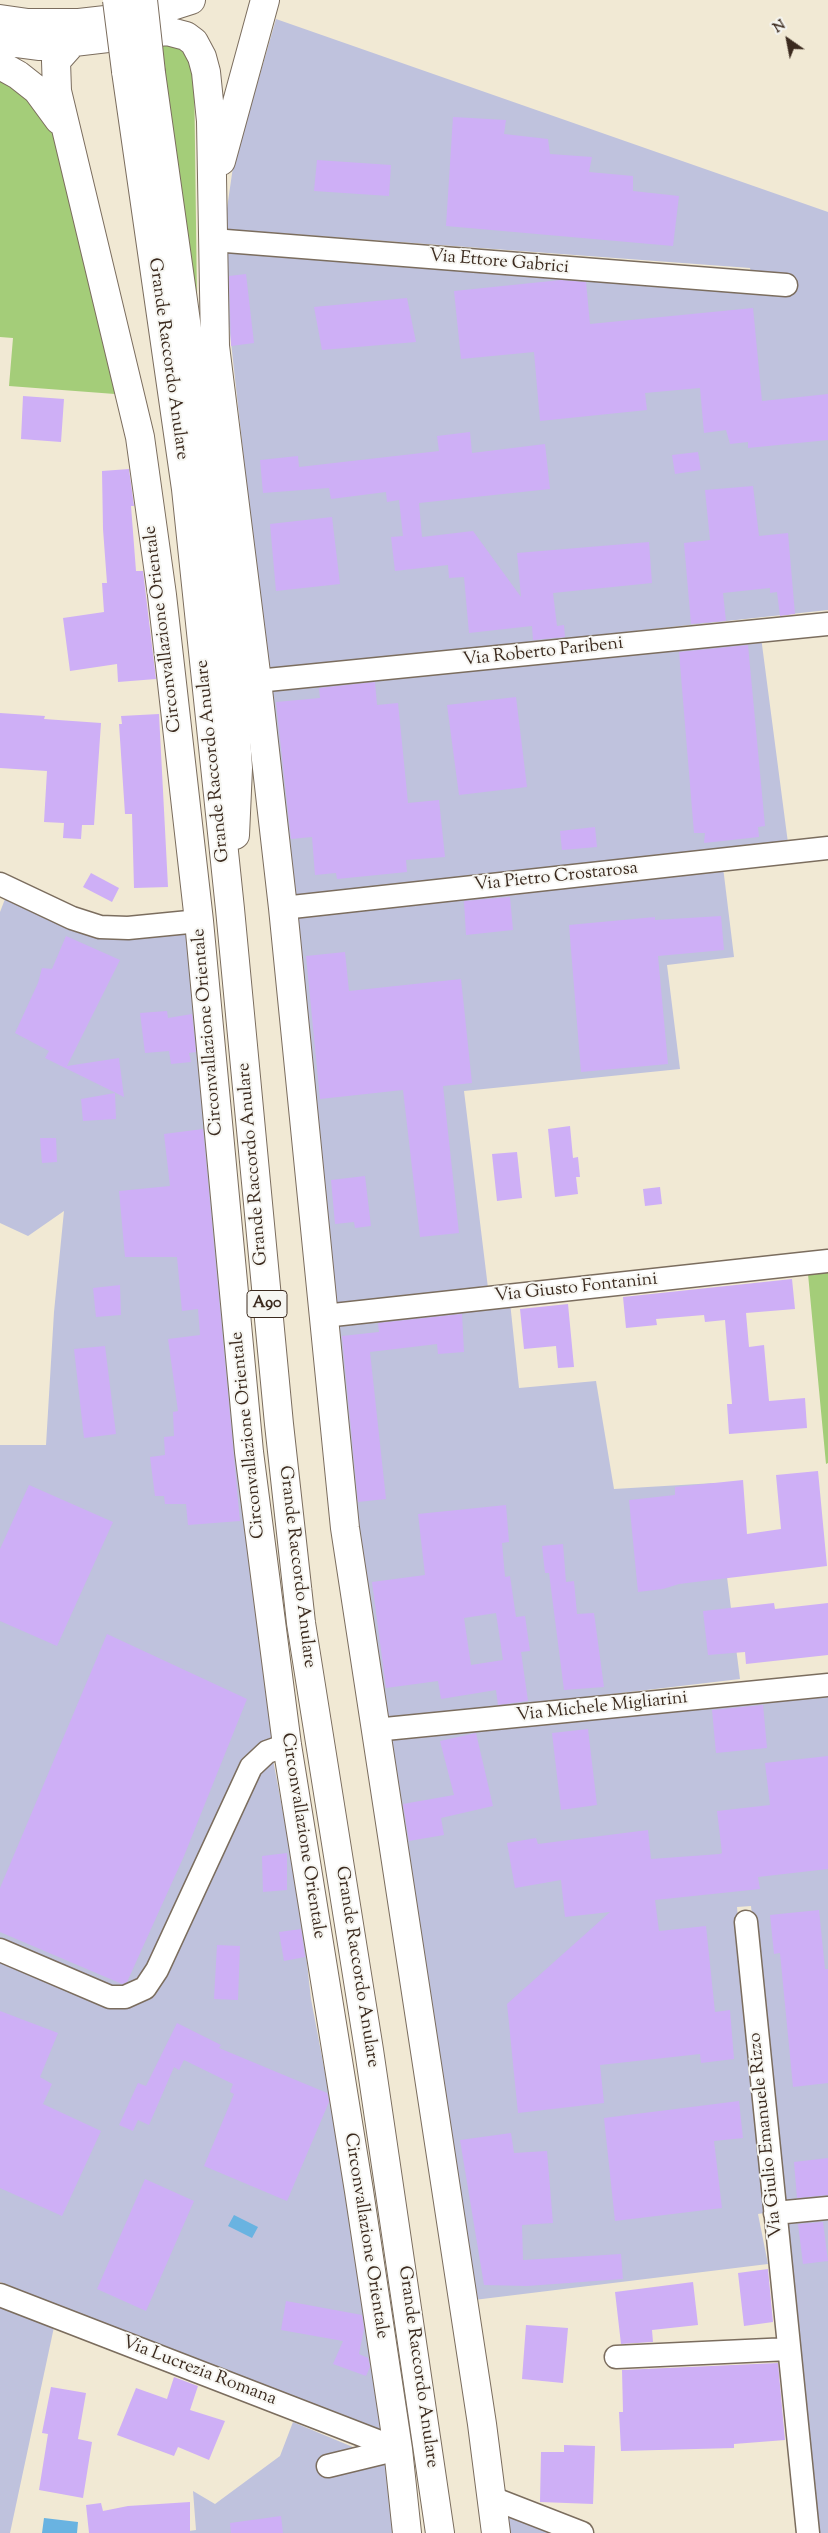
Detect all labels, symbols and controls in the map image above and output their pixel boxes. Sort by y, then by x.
north arrow [763,15,813,65]
text: N [770,16,790,39]
street label: Via Ettore Gabrici [428,246,570,280]
street label: Grande Raccordo Anulare [142,257,192,461]
street label: Circonvallazione Orientale [141,524,187,734]
street label: Via Roberto Paribeni [462,634,624,672]
street label: Grande Raccordo Anulare [193,659,235,863]
street label: Via Pietro Crostarosa [473,859,639,897]
street label: Circonvallazione Orientale [189,927,229,1137]
street label: Grande Raccordo Anulare [234,1062,274,1266]
street label: Via Giusto Fontanini [493,1270,659,1308]
road number: A90 [247,1290,287,1318]
street label: Circonvallazione Orientale [227,1330,271,1540]
street label: Grande Raccordo Anulare [273,1465,319,1669]
street label: Via Michele Migliarini [515,1688,689,1728]
street label: Circonvallazione Orientale [275,1731,329,1941]
street label: Grande Raccordo Anulare [329,1865,383,2069]
street label: Via Giulio Emanuele Rizzo [745,2031,789,2239]
street label: Circonvallazione Orientale [338,2131,392,2341]
street label: Grande Raccordo Anulare [392,2265,442,2469]
street label: Via Lucrezia Romana [119,2333,279,2411]

